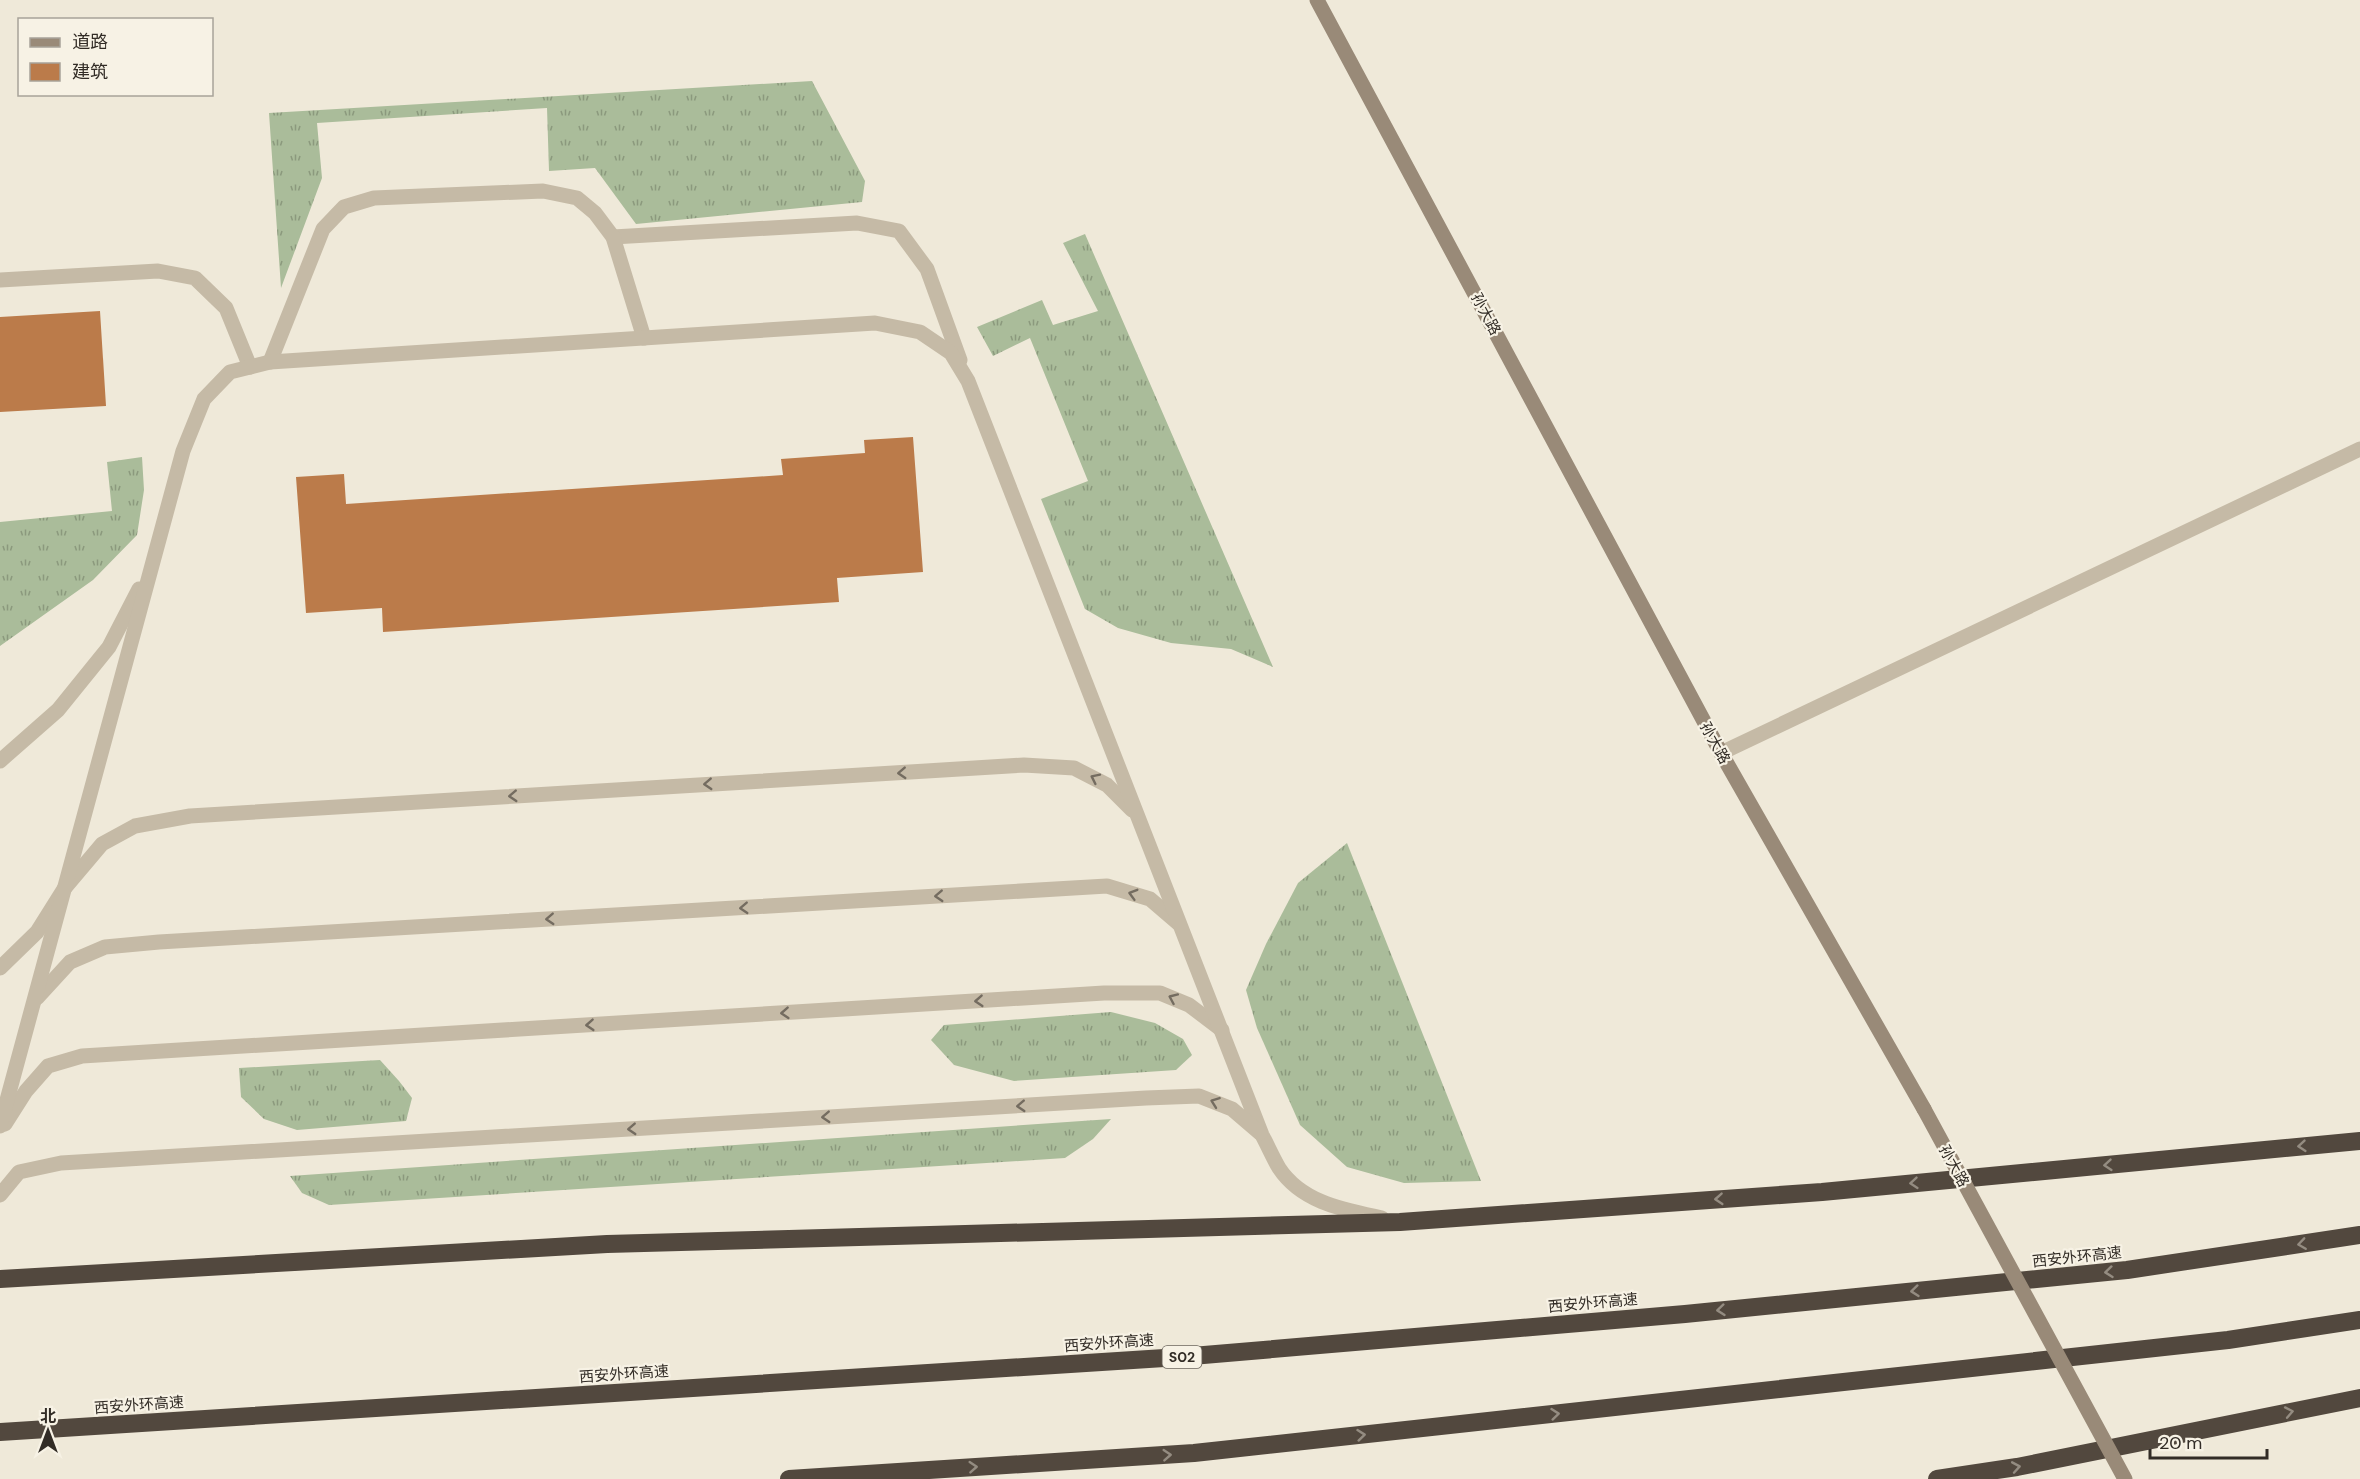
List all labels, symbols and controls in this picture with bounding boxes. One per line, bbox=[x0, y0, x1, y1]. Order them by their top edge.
legend bbox=[18, 18, 213, 96]
text: 道路 bbox=[72, 30, 108, 54]
text: 建筑 bbox=[72, 60, 108, 84]
street label: 孙大路 bbox=[1467, 289, 1505, 339]
street label: 孙大路 bbox=[1695, 718, 1735, 768]
one-way arrow bbox=[898, 766, 907, 779]
one-way arrow bbox=[1090, 774, 1101, 786]
one-way arrow bbox=[703, 778, 712, 791]
one-way arrow bbox=[508, 790, 517, 803]
one-way arrow bbox=[1128, 888, 1138, 901]
one-way arrow bbox=[934, 889, 943, 902]
one-way arrow bbox=[740, 901, 749, 914]
one-way arrow bbox=[545, 912, 554, 925]
one-way arrow bbox=[975, 994, 984, 1007]
one-way arrow bbox=[1168, 994, 1179, 1006]
one-way arrow bbox=[780, 1006, 789, 1019]
one-way arrow bbox=[585, 1018, 594, 1031]
one-way arrow bbox=[1210, 1097, 1220, 1110]
one-way arrow bbox=[1016, 1099, 1025, 1112]
one-way arrow bbox=[822, 1111, 831, 1124]
one-way arrow bbox=[627, 1123, 636, 1136]
one-way arrow bbox=[2297, 1139, 2306, 1152]
street label: 孙大路 bbox=[1934, 1141, 1974, 1191]
one-way arrow bbox=[2103, 1158, 2112, 1171]
one-way arrow bbox=[1909, 1176, 1918, 1189]
one-way arrow bbox=[1715, 1193, 1724, 1206]
one-way arrow bbox=[2298, 1237, 2308, 1250]
street label: 西安外环高速 bbox=[2031, 1242, 2123, 1272]
one-way arrow bbox=[2105, 1265, 2114, 1278]
one-way arrow bbox=[1911, 1284, 1920, 1297]
street label: 西安外环高速 bbox=[1547, 1289, 1639, 1317]
one-way arrow bbox=[1716, 1303, 1726, 1316]
street label: 西安外环高速 bbox=[1063, 1330, 1155, 1356]
road number: S02 bbox=[1162, 1346, 1202, 1368]
street label: 西安外环高速 bbox=[578, 1361, 670, 1387]
street label: 西安外环高速 bbox=[93, 1392, 185, 1418]
north arrow bbox=[18, 1401, 78, 1461]
text: 北 bbox=[40, 1406, 56, 1427]
one-way arrow bbox=[2284, 1406, 2294, 1419]
one-way arrow bbox=[1551, 1408, 1560, 1421]
scale bar bbox=[2150, 1422, 2267, 1460]
one-way arrow bbox=[1357, 1429, 1366, 1442]
text: 20 m bbox=[2159, 1431, 2202, 1455]
one-way arrow bbox=[1163, 1448, 1172, 1461]
one-way arrow bbox=[968, 1461, 977, 1474]
one-way arrow bbox=[2011, 1461, 2020, 1473]

